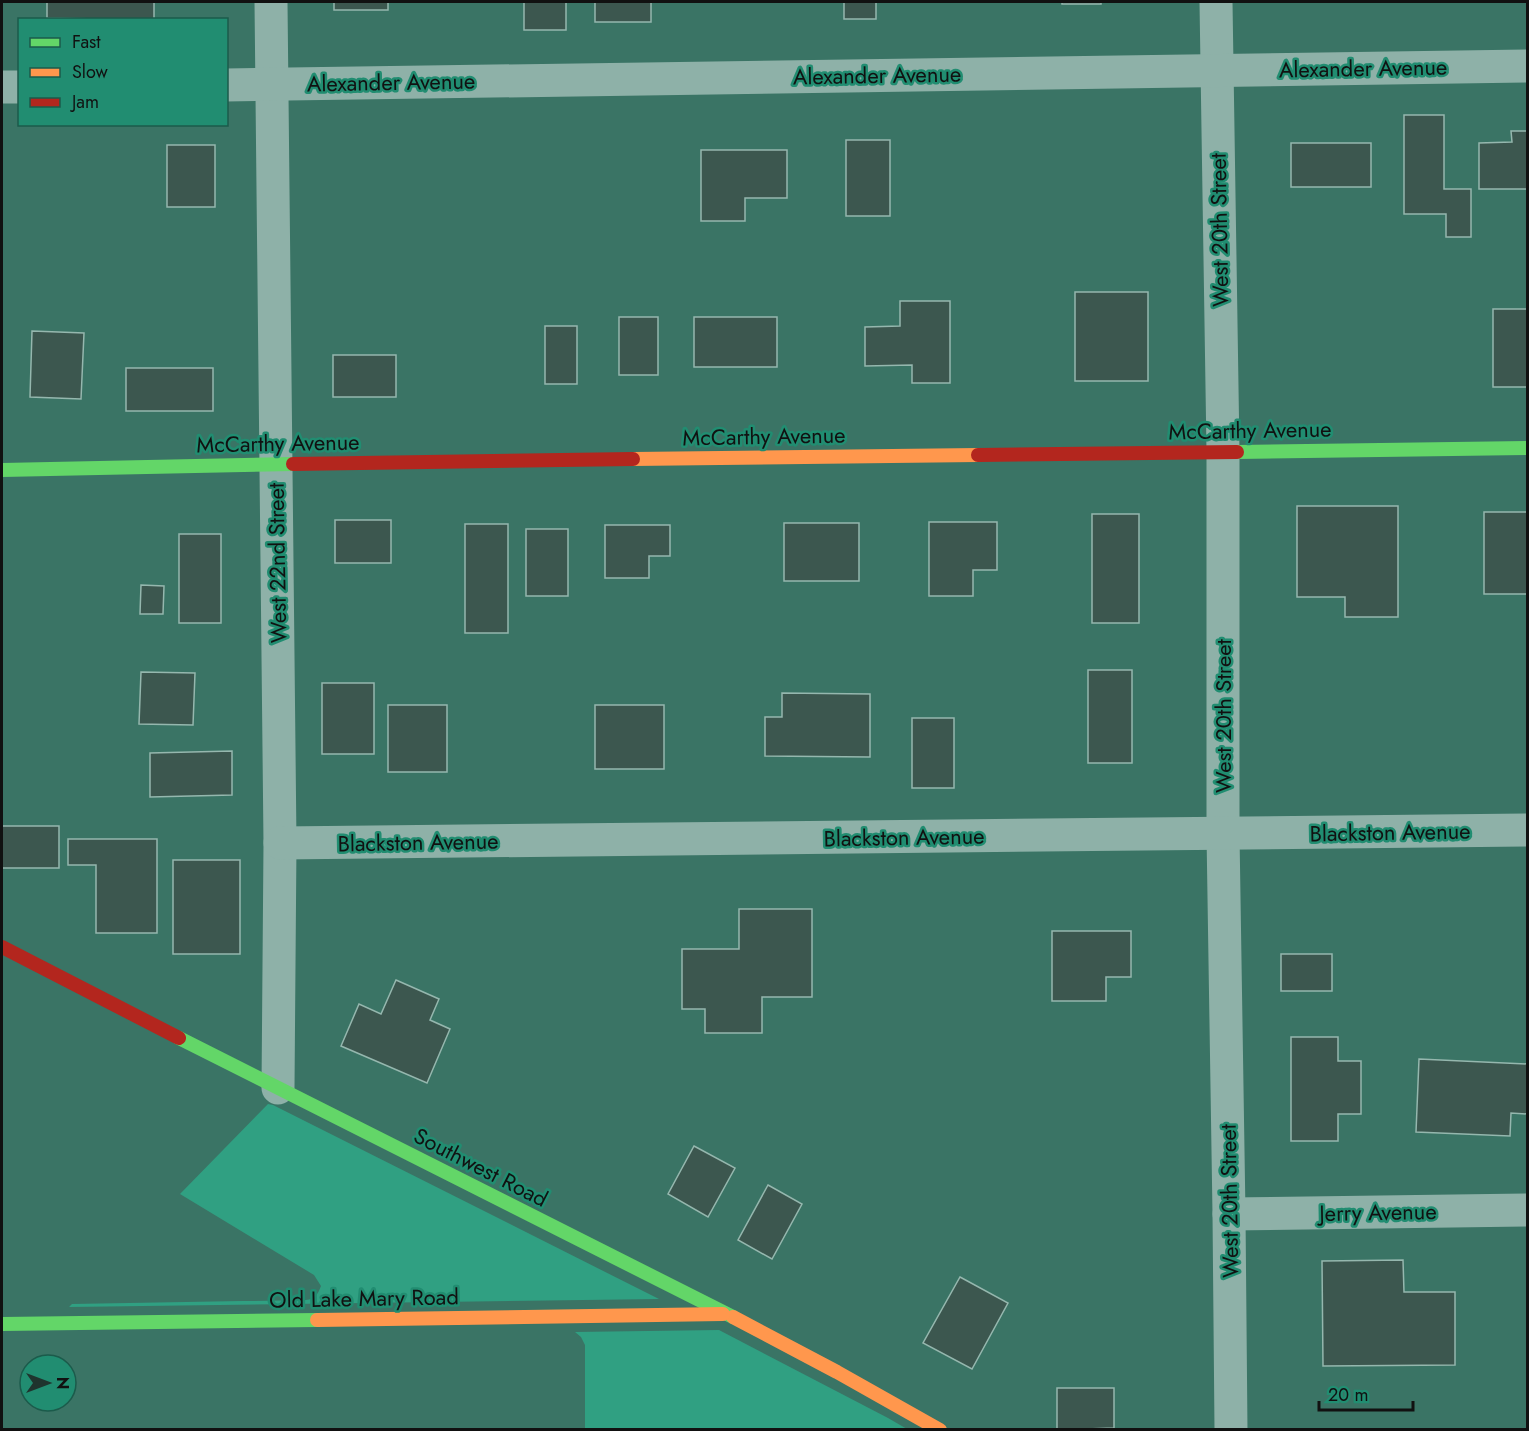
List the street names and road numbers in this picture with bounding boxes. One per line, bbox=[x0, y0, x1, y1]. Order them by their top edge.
street label: Alexander Avenue bbox=[1278, 51, 1448, 85]
street label: Alexander Avenue bbox=[792, 58, 962, 92]
street label: Alexander Avenue bbox=[306, 65, 476, 99]
street label: West 20th Street bbox=[1202, 152, 1236, 307]
street label: McCarthy Avenue bbox=[1168, 413, 1332, 447]
street label: McCarthy Avenue bbox=[682, 419, 846, 453]
street label: McCarthy Avenue bbox=[196, 426, 360, 460]
street label: West 22nd Street bbox=[260, 482, 294, 643]
street label: West 20th Street bbox=[1207, 638, 1239, 793]
street label: Blackston Avenue bbox=[1309, 815, 1471, 849]
street label: Blackston Avenue bbox=[823, 820, 985, 854]
street label: Blackston Avenue bbox=[337, 825, 499, 859]
street label: Southwest Road bbox=[408, 1119, 554, 1215]
street label: West 20th Street bbox=[1212, 1123, 1246, 1278]
street label: Jerry Avenue bbox=[1316, 1195, 1437, 1229]
street label: Old Lake Mary Road bbox=[269, 1280, 459, 1316]

